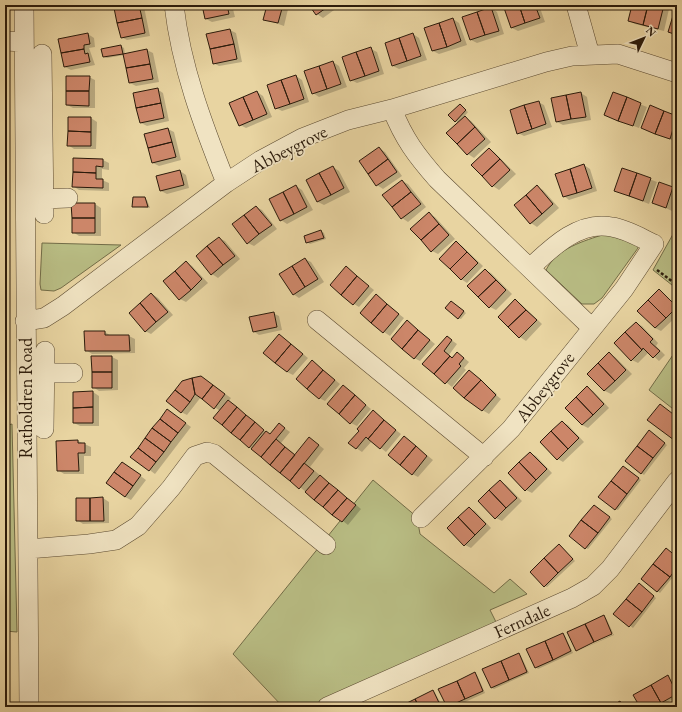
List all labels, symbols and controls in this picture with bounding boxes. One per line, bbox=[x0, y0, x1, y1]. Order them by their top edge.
north arrow bbox=[624, 18, 664, 58]
text: N bbox=[643, 23, 660, 39]
street label: Abbeygrove bbox=[246, 120, 331, 178]
street label: Ratholdren Road bbox=[14, 337, 37, 458]
street label: Abbeygrove bbox=[509, 347, 579, 427]
street label: Ferndale bbox=[490, 598, 553, 643]

